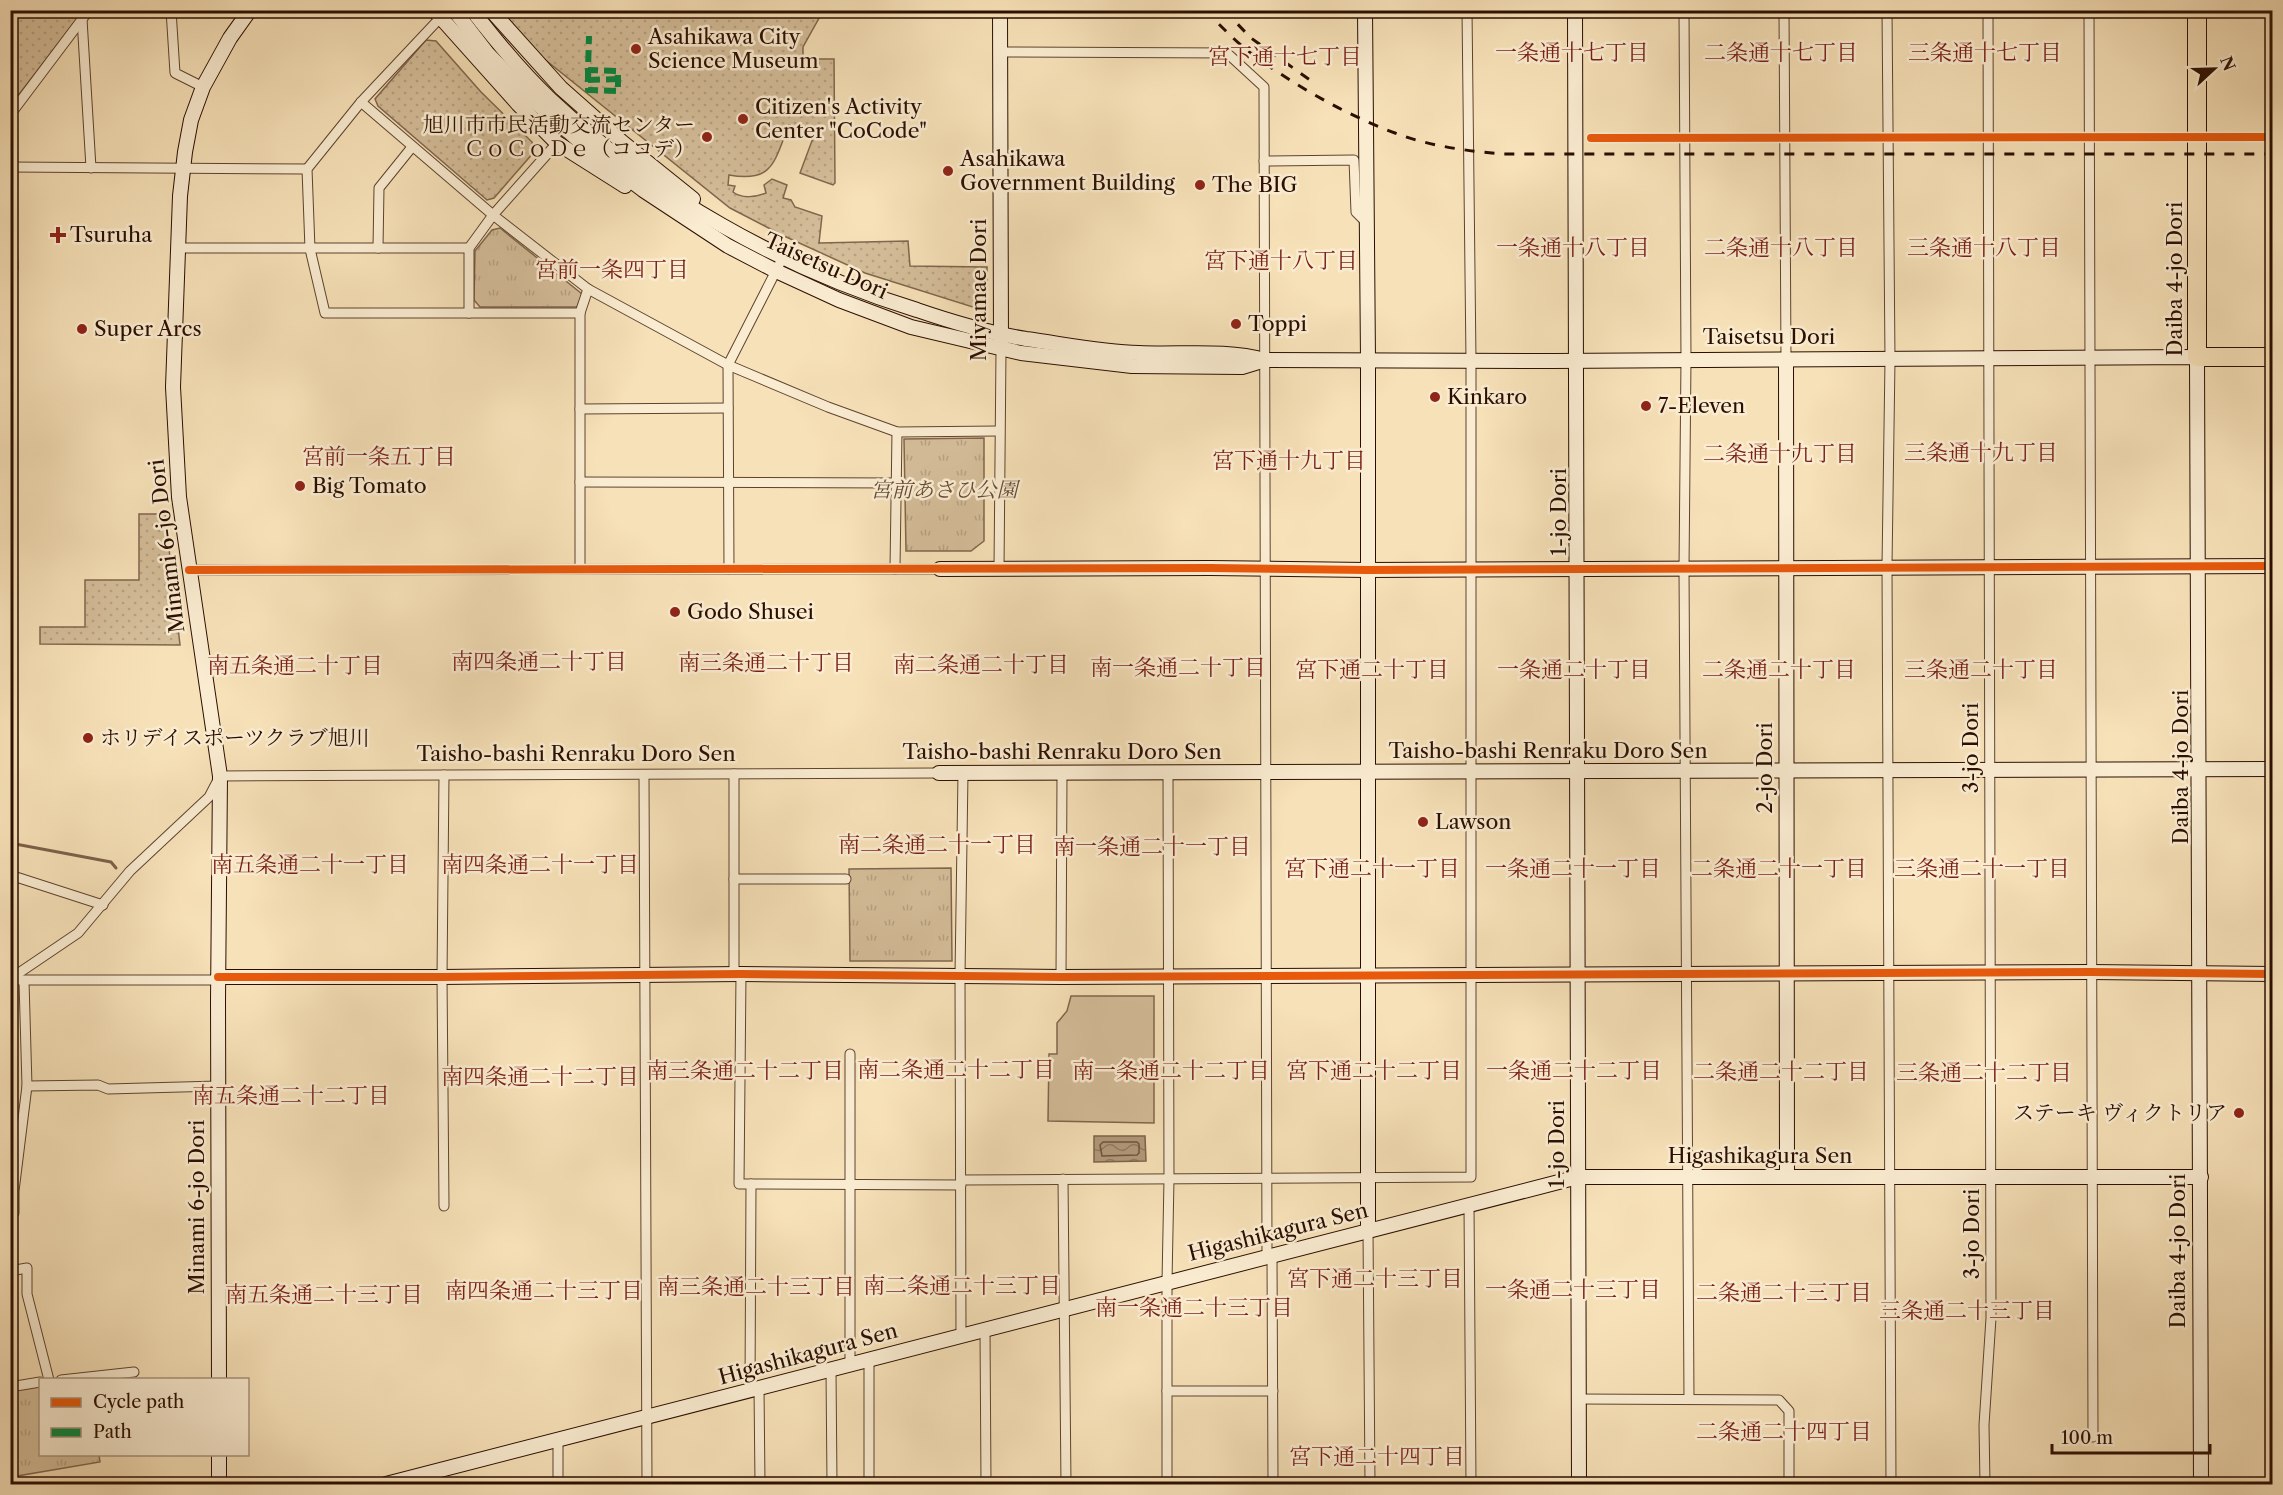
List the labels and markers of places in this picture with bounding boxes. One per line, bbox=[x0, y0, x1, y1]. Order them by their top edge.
place label: Asahikawa City Science Museum bbox=[647, 24, 819, 73]
marker: Asahikawa City Science Museum bbox=[629, 42, 643, 56]
place label: Citizen's Activity Center "CoCode" bbox=[755, 94, 927, 143]
place label: 旭川市市民活動交流センター ＣｏＣｏＤｅ（ココデ） bbox=[423, 112, 695, 161]
marker: Citizen's Activity Center "CoCode" bbox=[736, 112, 750, 126]
marker: 旭川市市民活動交流センター ＣｏＣｏＤｅ（ココデ） bbox=[700, 130, 714, 144]
place label: Asahikawa Government Building bbox=[959, 146, 1176, 195]
marker: Asahikawa Government Building bbox=[941, 164, 955, 178]
place label: The BIG bbox=[1212, 172, 1298, 197]
marker: The BIG bbox=[1193, 178, 1207, 192]
place label: Tsuruha bbox=[70, 222, 153, 247]
marker: Tsuruha bbox=[51, 228, 65, 242]
place label: Toppi bbox=[1248, 311, 1307, 336]
place label: Super Arcs bbox=[94, 316, 202, 341]
marker: Toppi bbox=[1229, 317, 1243, 331]
marker: Super Arcs bbox=[75, 322, 89, 336]
place label: Kinkaro bbox=[1447, 384, 1527, 409]
marker: Kinkaro bbox=[1428, 390, 1442, 404]
place label: 7-Eleven bbox=[1658, 393, 1745, 418]
marker: 7-Eleven bbox=[1639, 399, 1653, 413]
place label: Big Tomato bbox=[312, 473, 427, 498]
marker: Big Tomato bbox=[293, 479, 307, 493]
place label: Godo Shusei bbox=[687, 599, 814, 624]
marker: Godo Shusei bbox=[668, 605, 682, 619]
place label: ホリデイスポーツクラブ旭川 bbox=[100, 725, 370, 750]
marker: ホリデイスポーツクラブ旭川 bbox=[81, 731, 95, 745]
place label: Lawson bbox=[1435, 809, 1511, 834]
marker: Lawson bbox=[1416, 815, 1430, 829]
place label: ステーキ ヴィクトリア bbox=[2013, 1100, 2227, 1125]
marker: ステーキ ヴィクトリア bbox=[2232, 1106, 2246, 1120]

